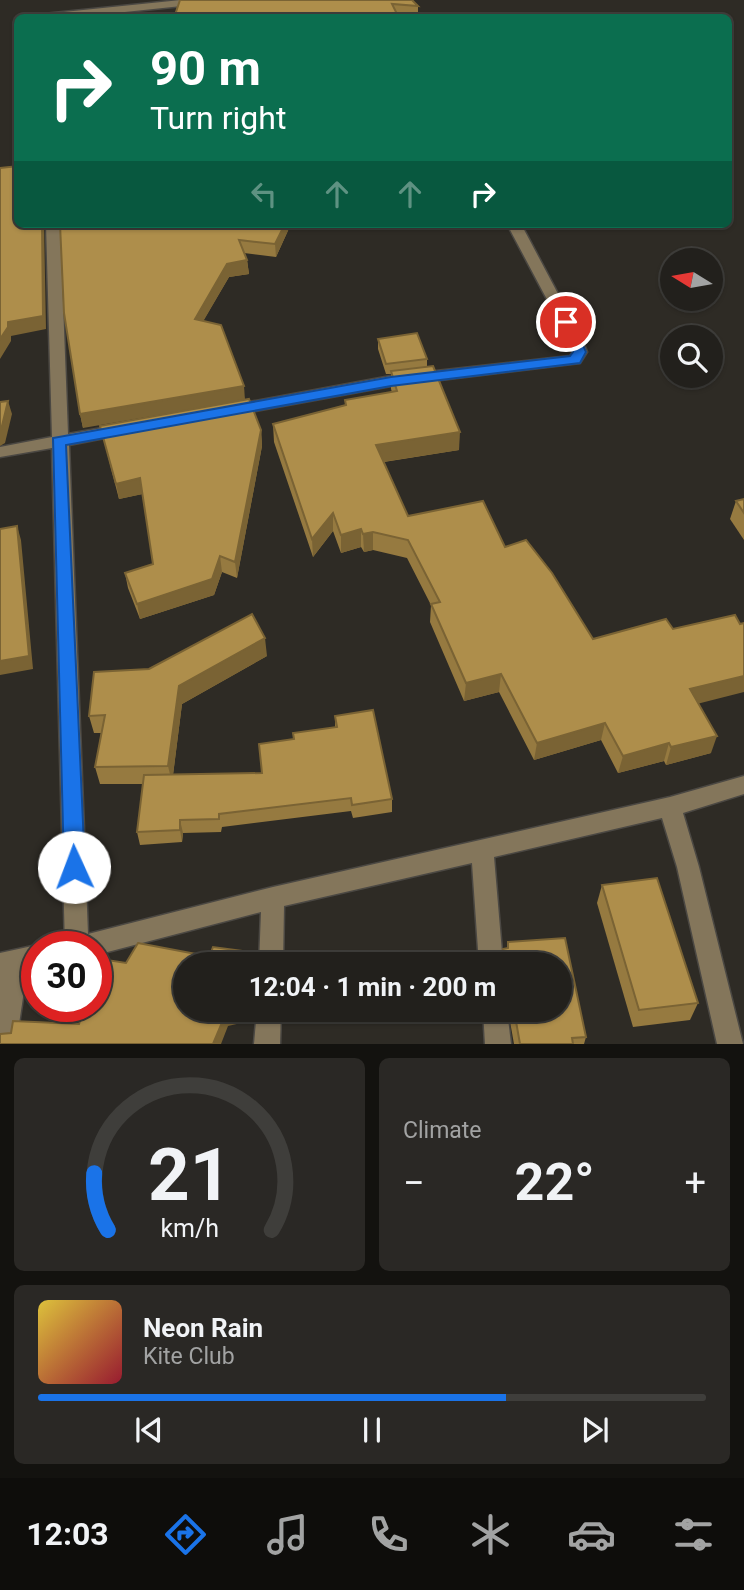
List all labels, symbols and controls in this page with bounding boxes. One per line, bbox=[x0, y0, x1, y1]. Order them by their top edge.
text: 90 m bbox=[150, 40, 261, 97]
icon: right bbox=[35, 42, 126, 133]
text: Turn right bbox=[150, 99, 286, 137]
icon: left bbox=[245, 175, 283, 213]
icon: ahead bbox=[318, 175, 356, 213]
icon: ahead bbox=[391, 175, 429, 213]
icon: right bbox=[464, 175, 502, 213]
north arrow bbox=[660, 248, 723, 312]
map controls bbox=[660, 248, 723, 388]
pin bbox=[536, 292, 596, 352]
icon: arrive bbox=[547, 303, 585, 341]
button: search bbox=[660, 325, 723, 388]
position arrow bbox=[37, 830, 111, 904]
speed limit sign: 30 bbox=[21, 931, 112, 1022]
text: 12:04 · 1 min · 200 m bbox=[249, 972, 496, 1002]
text: Climate bbox=[403, 1117, 482, 1144]
text: 21 bbox=[148, 1133, 231, 1219]
text: 22° bbox=[515, 1152, 595, 1213]
text: − bbox=[403, 1161, 425, 1205]
text: + bbox=[684, 1161, 706, 1205]
text: km/h bbox=[160, 1214, 219, 1243]
text: Neon Rain bbox=[143, 1313, 263, 1343]
text: Kite Club bbox=[143, 1343, 235, 1370]
icon: previous bbox=[130, 1411, 168, 1449]
icon: pause bbox=[353, 1411, 391, 1449]
icon: next bbox=[576, 1411, 614, 1449]
icon: directions bbox=[161, 1510, 210, 1559]
icon: music bbox=[263, 1510, 312, 1559]
icon: phone bbox=[364, 1510, 413, 1559]
icon: climate bbox=[466, 1510, 515, 1559]
icon: car bbox=[567, 1510, 616, 1559]
icon: filters bbox=[669, 1510, 718, 1559]
text: 12:03 bbox=[26, 1515, 109, 1553]

